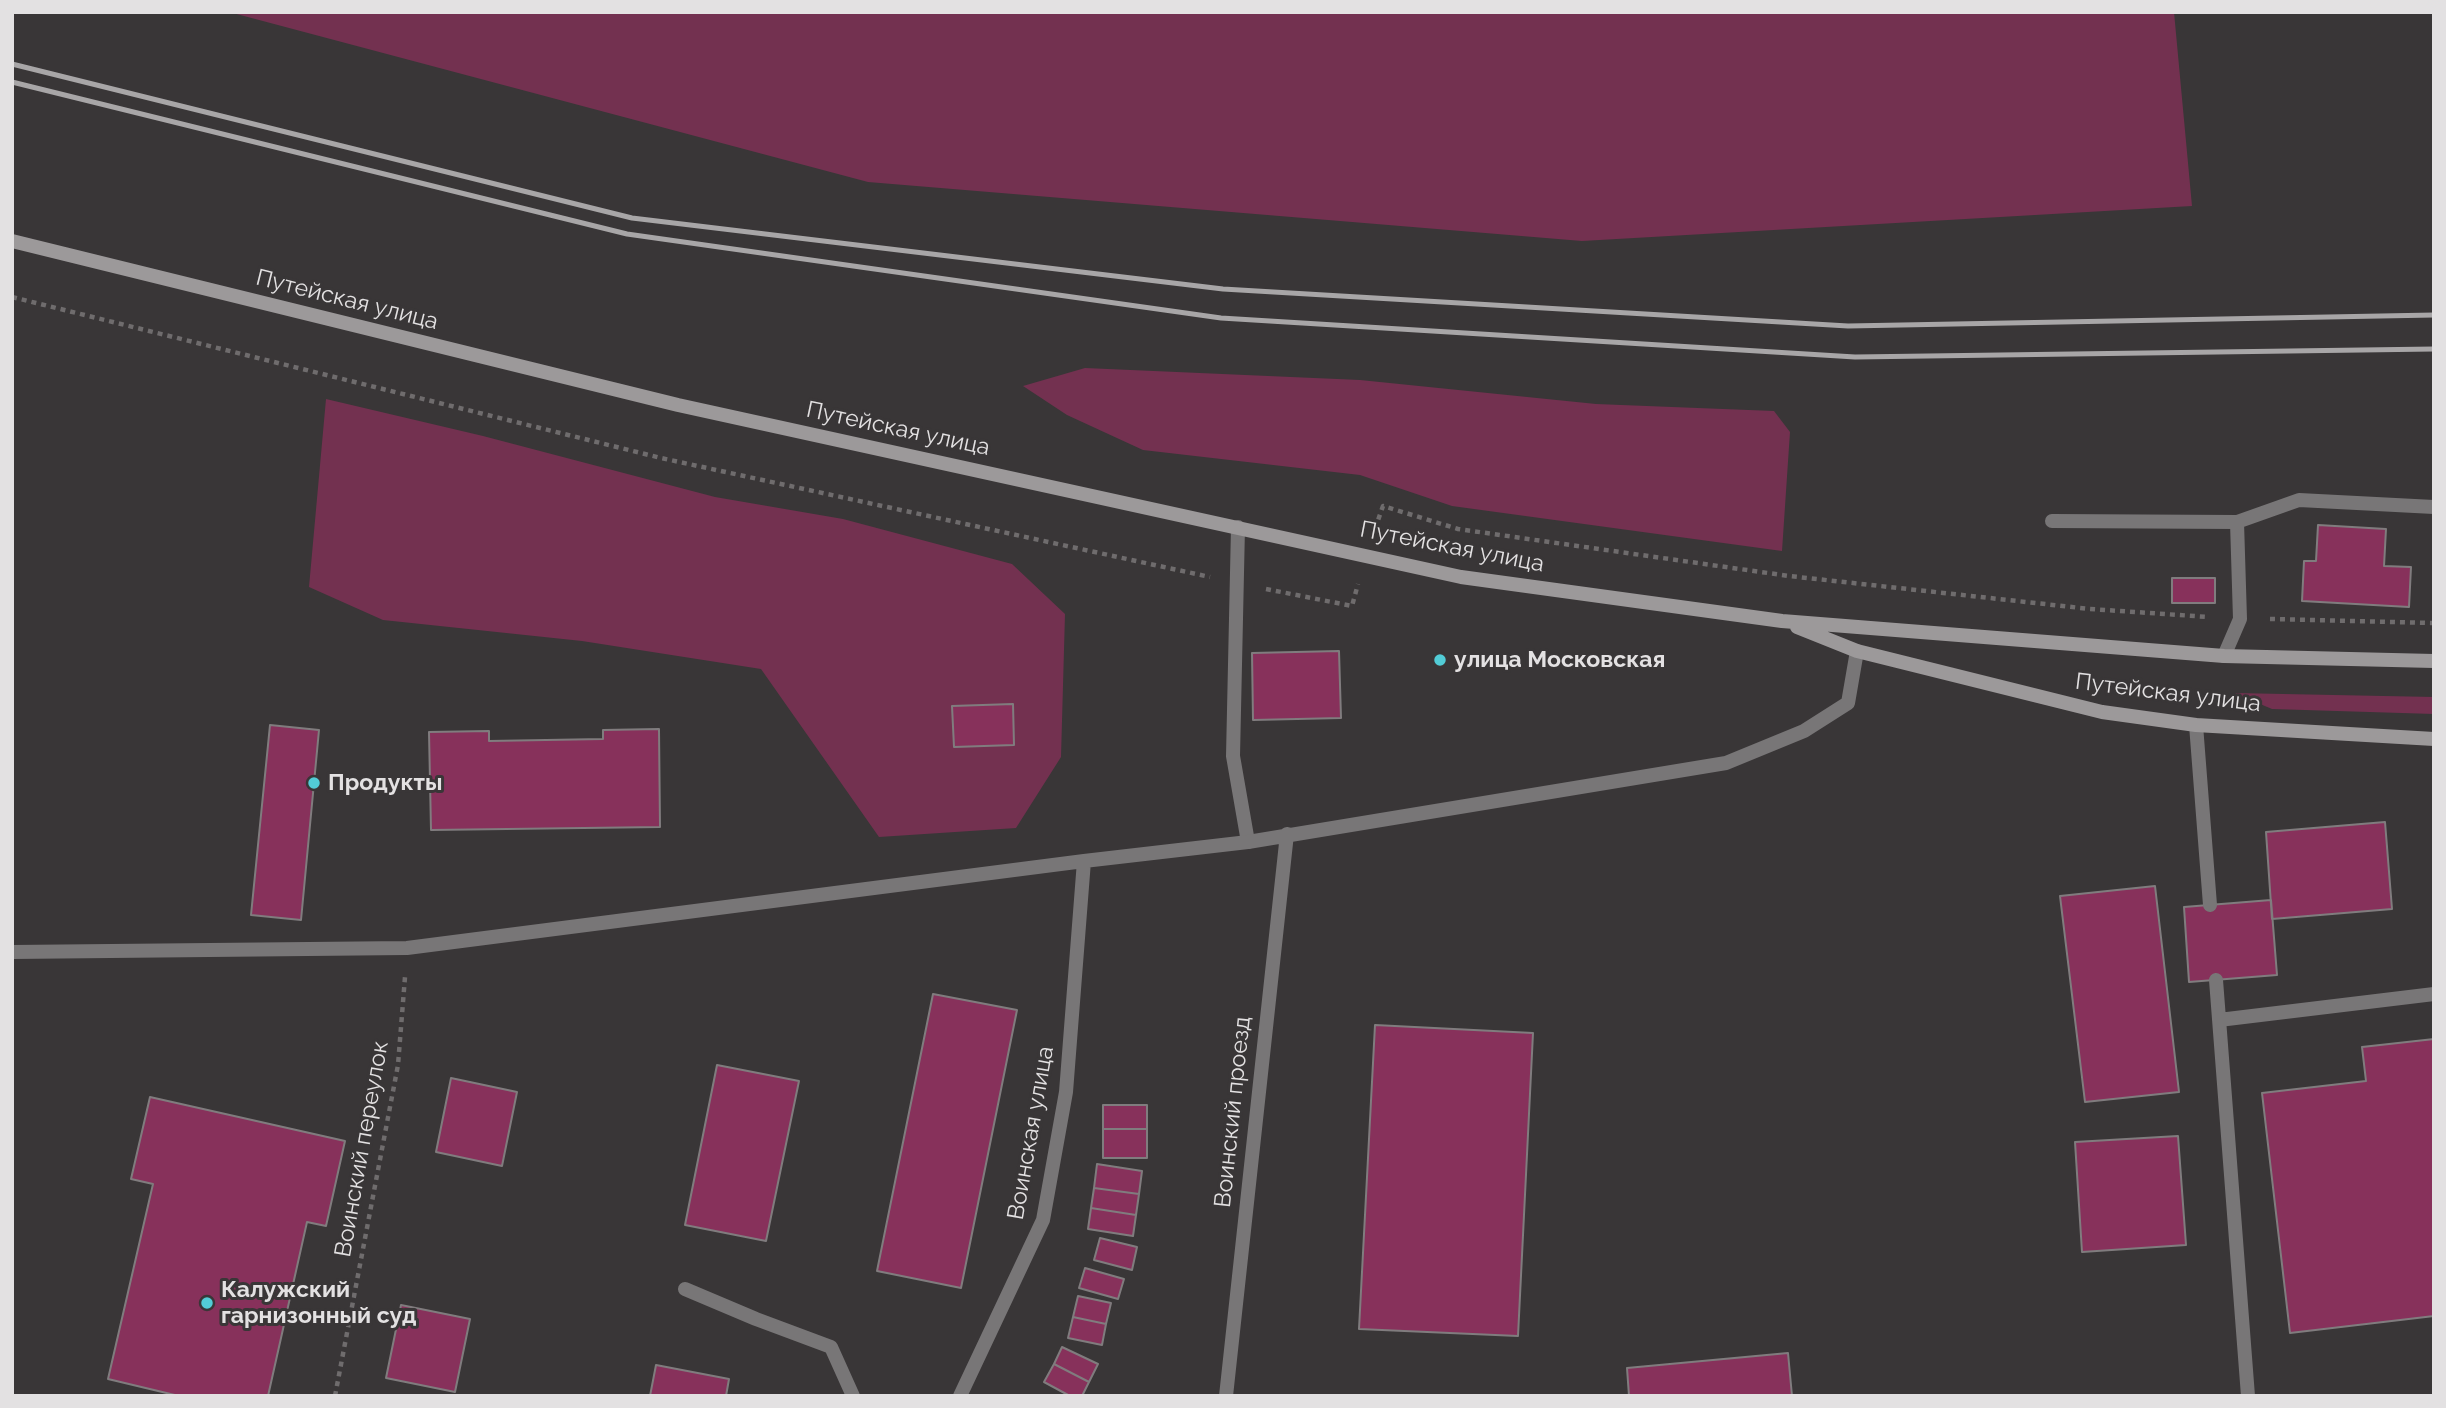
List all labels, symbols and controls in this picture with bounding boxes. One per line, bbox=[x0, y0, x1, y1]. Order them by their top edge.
street label: Путейская улица bbox=[253, 264, 441, 336]
street label: Путейская улица bbox=[804, 396, 992, 462]
street label: Путейская улица bbox=[1358, 516, 1546, 578]
place label: улица Московская bbox=[1454, 646, 1665, 674]
marker: улица Московская bbox=[1432, 652, 1448, 668]
street label: Путейская улица bbox=[2074, 668, 2262, 718]
place label: Продукты bbox=[328, 769, 442, 797]
marker: Продукты bbox=[306, 775, 322, 791]
street label: Воинский проезд bbox=[1209, 1015, 1257, 1209]
street label: Воинский переулок bbox=[329, 1039, 395, 1259]
street label: Воинская улица bbox=[1002, 1044, 1060, 1222]
place label: Калужский гарнизонный суд bbox=[221, 1276, 417, 1330]
marker: Калужский гарнизонный суд bbox=[199, 1295, 215, 1311]

